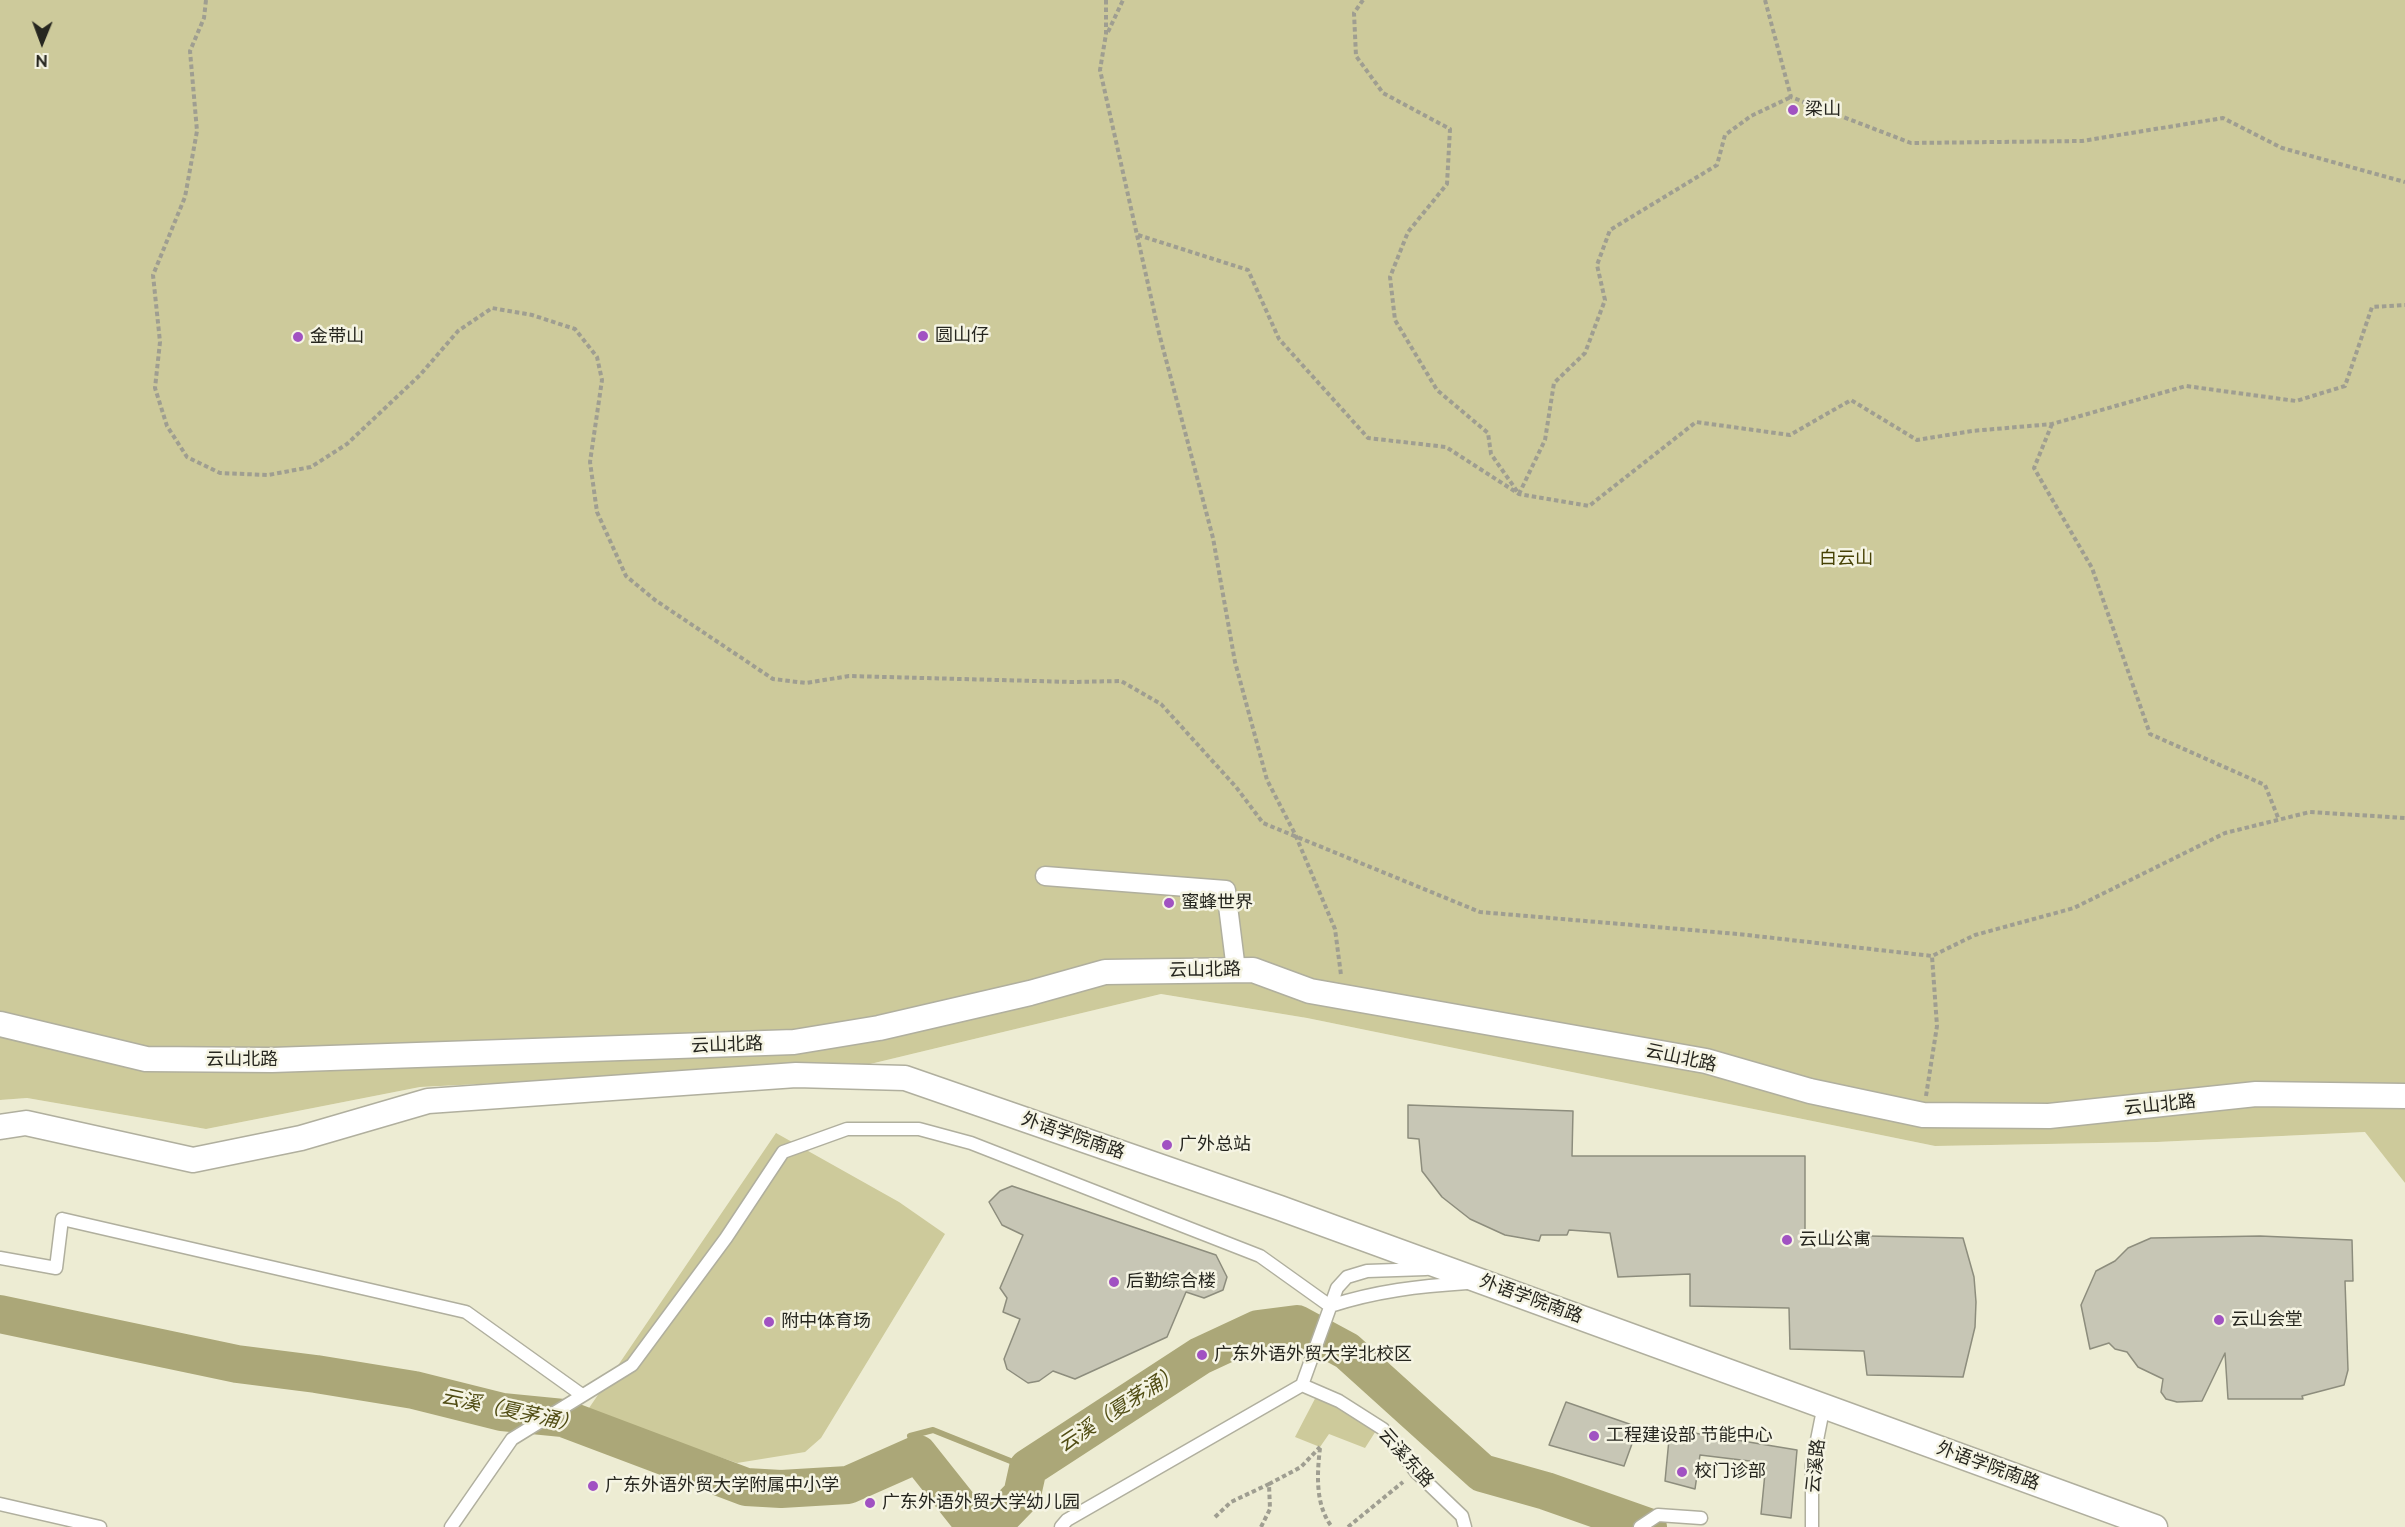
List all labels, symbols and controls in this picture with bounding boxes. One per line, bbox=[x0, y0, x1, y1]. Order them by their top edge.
north arrow bbox=[12, 12, 72, 72]
text: N bbox=[35, 51, 48, 70]
place label: 梁山 bbox=[1805, 99, 1841, 121]
marker: 梁山 bbox=[1786, 103, 1800, 117]
place label: 圆山仔 bbox=[935, 325, 989, 347]
place label: 金带山 bbox=[310, 326, 364, 348]
marker: 圆山仔 bbox=[916, 329, 930, 343]
marker: 金带山 bbox=[291, 330, 305, 344]
park label: 白云山 bbox=[1819, 548, 1873, 570]
place label: 蜜蜂世界 bbox=[1181, 892, 1253, 914]
marker: 蜜蜂世界 bbox=[1162, 896, 1176, 910]
street label: 云山北路 bbox=[1169, 959, 1241, 981]
street label: 云山北路 bbox=[691, 1033, 763, 1057]
street label: 云山北路 bbox=[1644, 1040, 1718, 1076]
street label: 云山北路 bbox=[206, 1049, 278, 1071]
street label: 云山北路 bbox=[2123, 1090, 2197, 1120]
street label: 外语学院南路 bbox=[1018, 1108, 1128, 1164]
place label: 广外总站 bbox=[1179, 1134, 1251, 1156]
marker: 广外总站 bbox=[1160, 1138, 1174, 1152]
place label: 云山公寓 bbox=[1799, 1229, 1871, 1251]
marker: 云山公寓 bbox=[1780, 1233, 1794, 1247]
street label: 外语学院南路 bbox=[1477, 1270, 1585, 1328]
place label: 后勤综合楼 bbox=[1126, 1271, 1216, 1293]
marker: 后勤综合楼 bbox=[1107, 1275, 1121, 1289]
place label: 云山会堂 bbox=[2231, 1309, 2303, 1331]
place label: 附中体育场 bbox=[781, 1311, 871, 1333]
marker: 云山会堂 bbox=[2212, 1313, 2226, 1327]
marker: 附中体育场 bbox=[762, 1315, 776, 1329]
place label: 广东外语外贸大学北校区 bbox=[1214, 1344, 1412, 1366]
marker: 广东外语外贸大学北校区 bbox=[1195, 1348, 1209, 1362]
water label: 云溪（夏茅涌） bbox=[1054, 1361, 1184, 1457]
water label: 云溪（夏茅涌） bbox=[439, 1385, 581, 1437]
street label: 云溪东路 bbox=[1374, 1424, 1438, 1492]
place label: 工程建设部 节能中心 bbox=[1606, 1425, 1773, 1447]
marker: 工程建设部 节能中心 bbox=[1587, 1429, 1601, 1443]
street label: 外语学院南路 bbox=[1934, 1437, 2042, 1495]
street label: 云溪路 bbox=[1802, 1438, 1830, 1494]
place label: 校门诊部 bbox=[1694, 1461, 1766, 1483]
marker: 校门诊部 bbox=[1675, 1465, 1689, 1479]
place label: 广东外语外贸大学附属中小学 bbox=[605, 1475, 839, 1497]
marker: 广东外语外贸大学附属中小学 bbox=[586, 1479, 600, 1493]
place label: 广东外语外贸大学幼儿园 bbox=[882, 1492, 1080, 1514]
marker: 广东外语外贸大学幼儿园 bbox=[863, 1496, 877, 1510]

